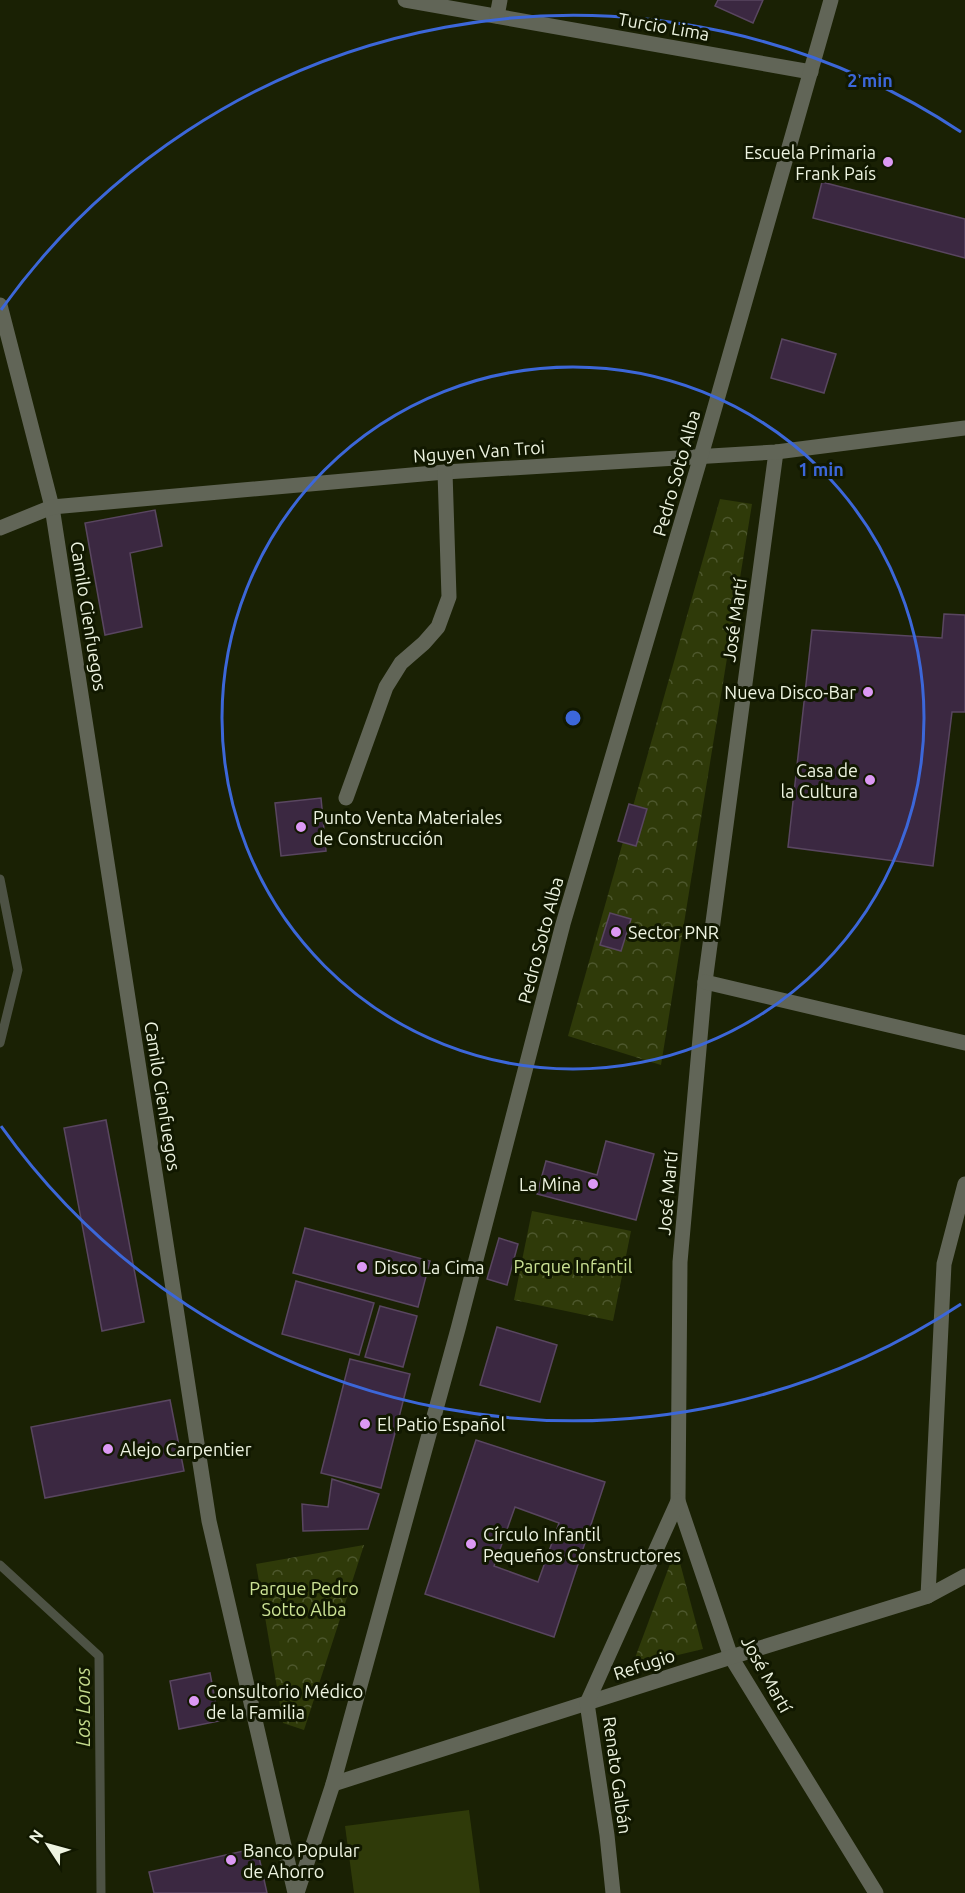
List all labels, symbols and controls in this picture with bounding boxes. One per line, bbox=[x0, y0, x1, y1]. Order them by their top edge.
street label: Turcio Lima bbox=[617, 8, 711, 44]
text: 2 min bbox=[847, 70, 893, 90]
place label: Escuela Primaria Frank País bbox=[744, 142, 876, 183]
marker: Escuela Primaria Frank País bbox=[881, 155, 895, 169]
street label: Pedro Soto Alba bbox=[648, 408, 704, 538]
street label: Nguyen Van Troi bbox=[412, 436, 546, 466]
text: 1 min bbox=[798, 459, 844, 479]
street label: Camilo Cienfuegos bbox=[67, 540, 111, 692]
street label: José Martí bbox=[718, 576, 750, 663]
place label: Nueva Disco-Bar bbox=[724, 682, 856, 702]
marker: Nueva Disco-Bar bbox=[861, 685, 875, 699]
centre of rings bbox=[563, 708, 583, 728]
place label: Casa de la Cultura bbox=[781, 760, 858, 801]
marker: Casa de la Cultura bbox=[863, 773, 877, 787]
place label: Punto Venta Materiales de Construcción bbox=[313, 807, 502, 848]
marker: Punto Venta Materiales de Construcción bbox=[294, 820, 308, 834]
street label: Pedro Soto Alba bbox=[513, 875, 567, 1005]
place label: Sector PNR bbox=[628, 922, 719, 942]
marker: Sector PNR bbox=[609, 925, 623, 939]
street label: Camilo Cienfuegos bbox=[141, 1020, 185, 1172]
street label: José Martí bbox=[653, 1149, 681, 1236]
place label: La Mina bbox=[519, 1174, 581, 1194]
marker: La Mina bbox=[586, 1177, 600, 1191]
park label: Parque Infantil bbox=[514, 1256, 633, 1276]
place label: Disco La Cima bbox=[374, 1257, 485, 1277]
marker: Disco La Cima bbox=[355, 1260, 369, 1274]
place label: El Patio Español bbox=[377, 1414, 505, 1434]
marker: El Patio Español bbox=[358, 1417, 372, 1431]
place label: Alejo Carpentier bbox=[120, 1439, 252, 1459]
marker: Alejo Carpentier bbox=[101, 1442, 115, 1456]
place label: Círculo Infantil Pequeños Constructores bbox=[483, 1524, 681, 1565]
marker: Círculo Infantil Pequeños Constructores bbox=[464, 1537, 478, 1551]
park label: Parque Pedro Sotto Alba bbox=[249, 1578, 359, 1619]
street label: José Martí bbox=[738, 1632, 797, 1716]
street label: Refugio bbox=[611, 1645, 677, 1683]
water label: Los Loros bbox=[71, 1667, 94, 1747]
place label: Consultorio Médico de la Familia bbox=[206, 1681, 363, 1722]
marker: Consultorio Médico de la Familia bbox=[187, 1694, 201, 1708]
street label: Renato Galbán bbox=[600, 1715, 636, 1835]
north arrow bbox=[18, 1815, 78, 1875]
text: N bbox=[25, 1826, 47, 1846]
place label: Banco Popular de Ahorro bbox=[243, 1840, 360, 1881]
marker: Banco Popular de Ahorro bbox=[224, 1853, 238, 1867]

